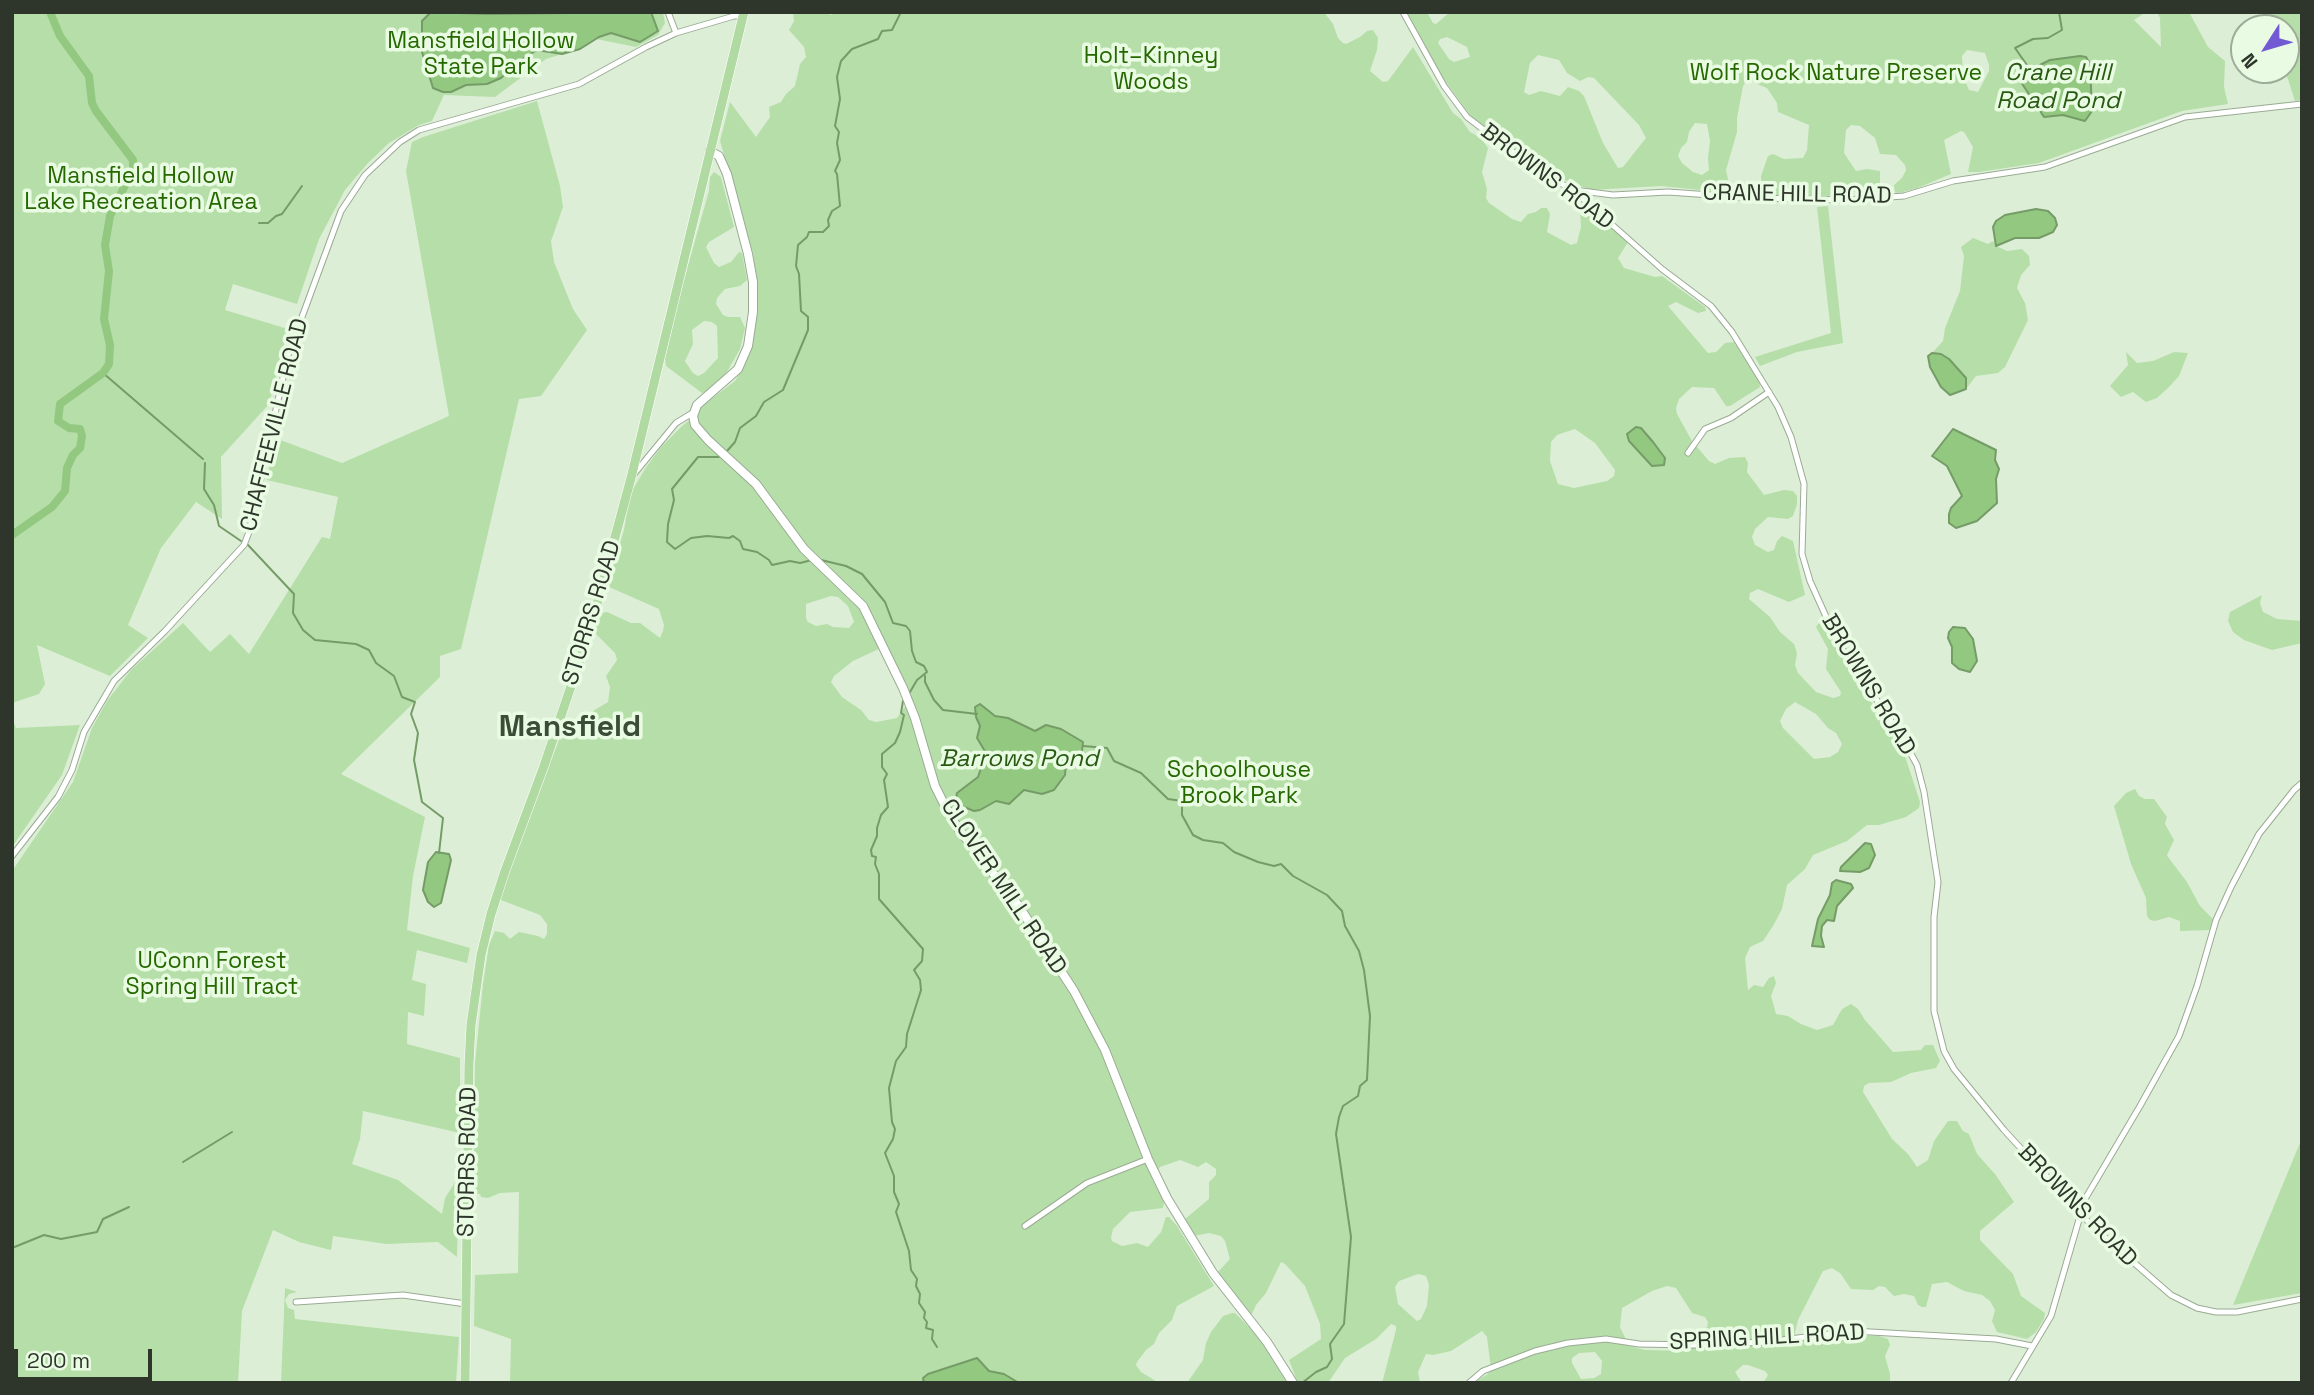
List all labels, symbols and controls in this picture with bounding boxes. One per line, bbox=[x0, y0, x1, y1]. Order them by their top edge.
north arrow bbox=[2230, 14, 2300, 84]
park label: Mansfield Hollow State Park bbox=[387, 28, 575, 82]
park label: Holt–Kinney Woods bbox=[1084, 43, 1218, 97]
text: N bbox=[2236, 48, 2263, 73]
water label: Crane Hill Road Pond bbox=[1996, 59, 2120, 115]
park label: Wolf Rock Nature Preserve bbox=[1690, 60, 1982, 88]
street label: BROWNS ROAD bbox=[1475, 118, 1619, 236]
park label: Mansfield Hollow Lake Recreation Area bbox=[24, 163, 258, 217]
street label: CRANE HILL ROAD bbox=[1702, 180, 1892, 210]
street label: CHAFFEEVILLE ROAD bbox=[235, 316, 315, 534]
street label: STORRS ROAD bbox=[557, 537, 627, 689]
street label: BROWNS ROAD bbox=[1815, 609, 1921, 761]
district label: Mansfield bbox=[499, 710, 641, 746]
water label: Barrows Pond bbox=[940, 745, 1098, 773]
park label: Schoolhouse Brook Park bbox=[1167, 757, 1311, 811]
street label: CLOVER MILL ROAD bbox=[934, 794, 1072, 980]
park label: UConn Forest Spring Hill Tract bbox=[126, 948, 298, 1002]
street label: STORRS ROAD bbox=[453, 1087, 483, 1237]
street label: BROWNS ROAD bbox=[2012, 1139, 2142, 1273]
street label: SPRING HILL ROAD bbox=[1669, 1319, 1865, 1357]
scale bar bbox=[18, 1336, 156, 1380]
text: 200 m bbox=[27, 1347, 90, 1374]

